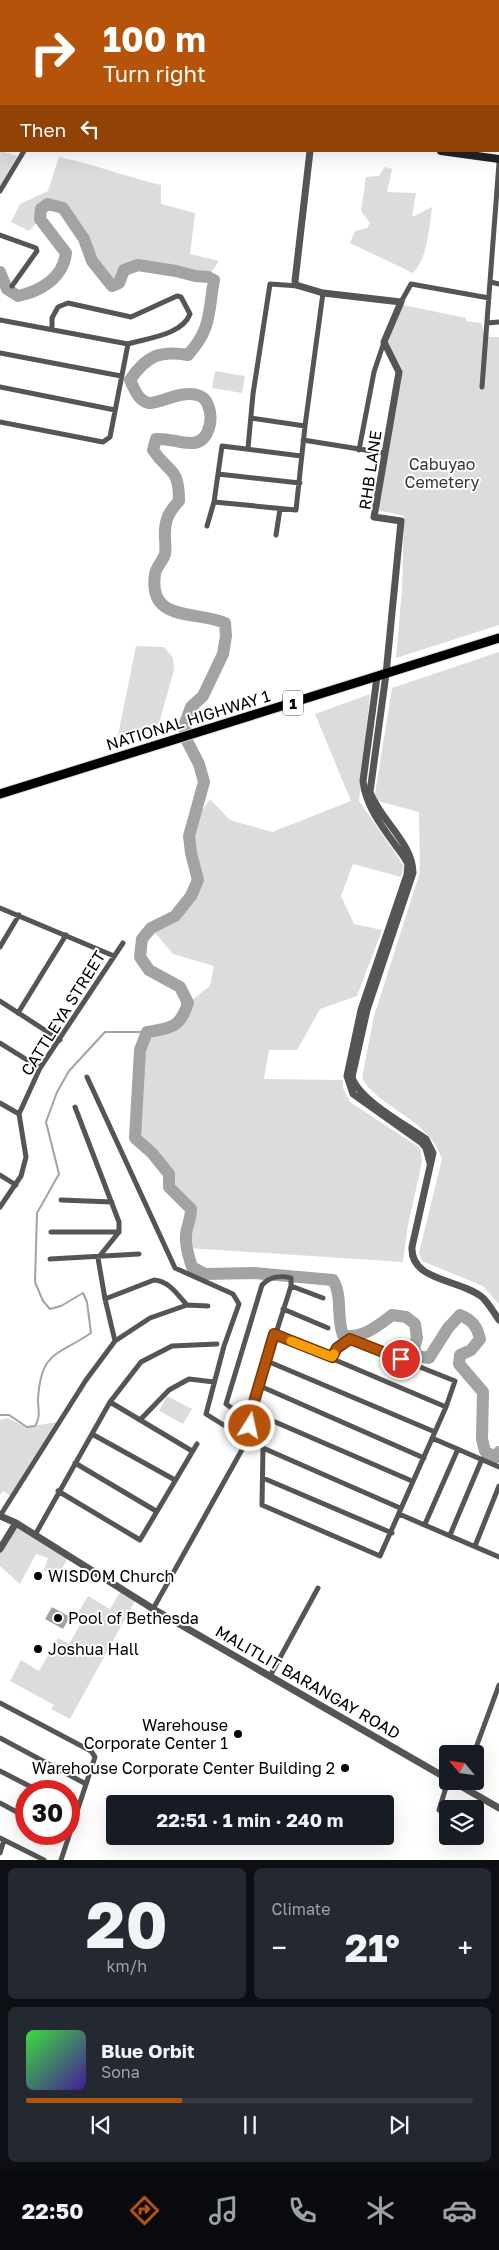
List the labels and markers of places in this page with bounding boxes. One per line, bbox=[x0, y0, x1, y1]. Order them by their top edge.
pin bbox=[380, 1338, 422, 1380]
place label: WISDOM Church bbox=[48, 1566, 174, 1586]
marker: WISDOM Church bbox=[32, 1570, 44, 1582]
place label: Pool of Bethesda bbox=[68, 1608, 199, 1628]
marker: Pool of Bethesda bbox=[52, 1612, 64, 1624]
place label: Joshua Hall bbox=[48, 1639, 139, 1659]
marker: Joshua Hall bbox=[32, 1643, 44, 1655]
place label: Warehouse Corporate Center 1 bbox=[84, 1715, 228, 1753]
marker: Warehouse Corporate Center 1 bbox=[232, 1728, 244, 1740]
place label: Warehouse Corporate Center Building 2 bbox=[32, 1758, 335, 1778]
marker: Warehouse Corporate Center Building 2 bbox=[339, 1762, 351, 1774]

